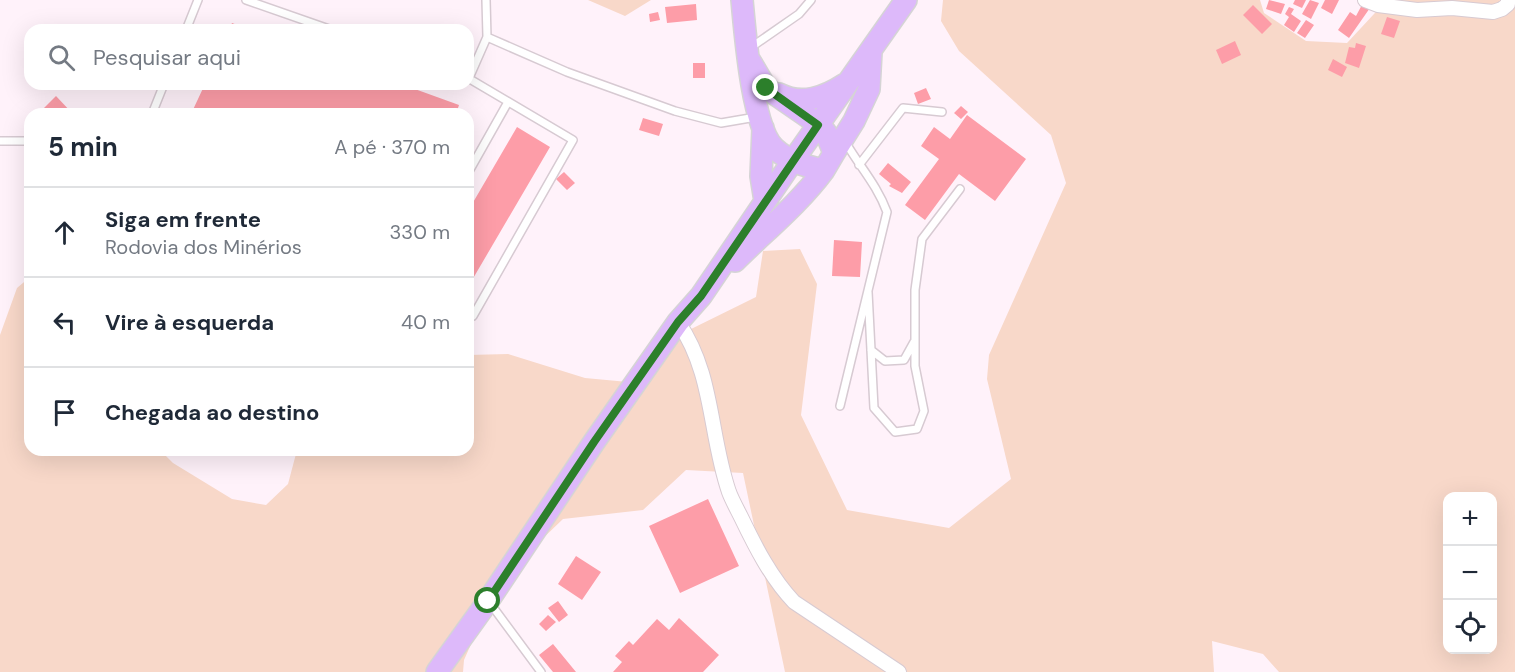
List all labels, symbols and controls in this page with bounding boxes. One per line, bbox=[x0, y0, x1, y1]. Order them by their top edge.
search box bbox=[24, 24, 474, 90]
icon: search bbox=[45, 41, 78, 74]
text: Pesquisar aqui bbox=[93, 43, 241, 72]
route end bbox=[752, 74, 778, 100]
text: 5 min bbox=[48, 130, 118, 164]
text: A pé · 370 m bbox=[334, 134, 450, 160]
text: Siga em frente bbox=[105, 205, 261, 234]
icon: ahead bbox=[48, 216, 81, 249]
text: 330 m bbox=[390, 219, 450, 245]
text: Rodovia dos Minérios bbox=[105, 234, 302, 260]
icon: left bbox=[48, 306, 81, 339]
text: Vire à esquerda bbox=[105, 308, 274, 337]
text: 40 m bbox=[401, 309, 450, 335]
icon: arrive bbox=[48, 396, 81, 429]
text: Chegada ao destino bbox=[105, 398, 319, 427]
map controls bbox=[1443, 492, 1497, 654]
button: + bbox=[1443, 492, 1497, 546]
button: − bbox=[1443, 546, 1497, 600]
route start bbox=[474, 587, 500, 613]
button: locate bbox=[1443, 600, 1497, 654]

